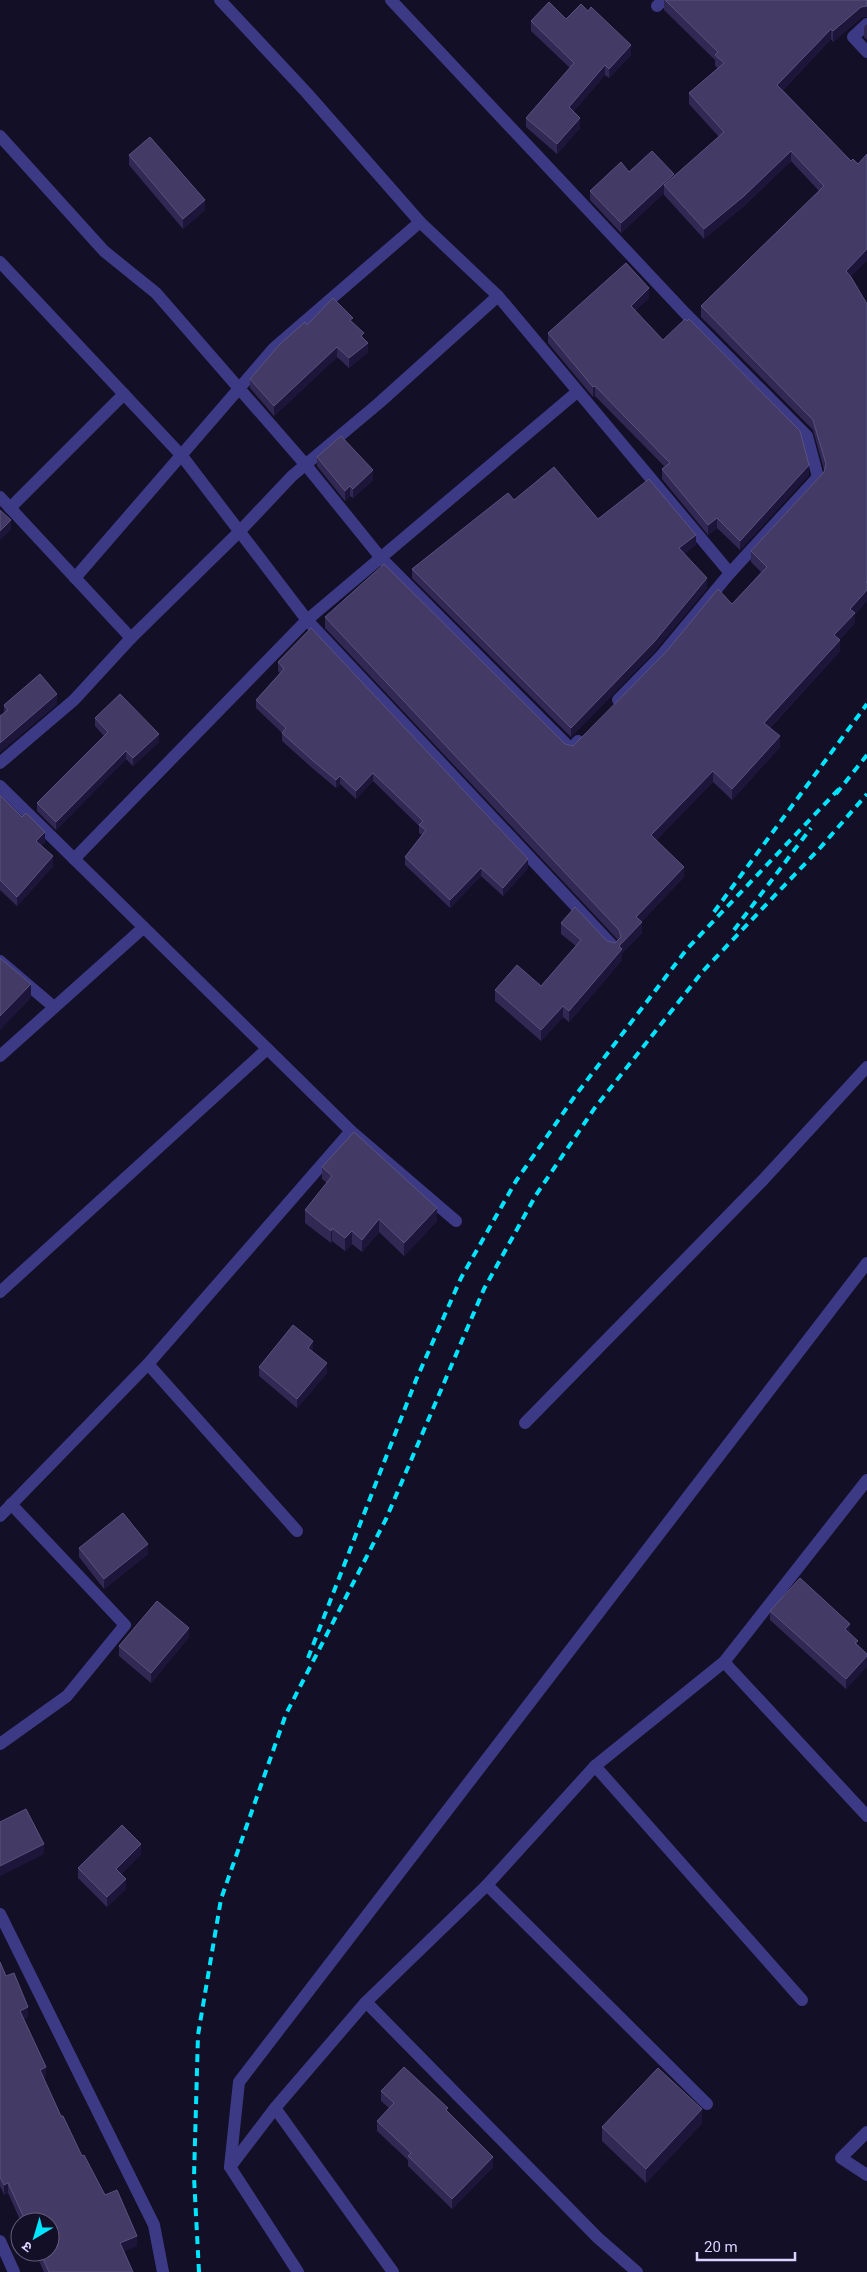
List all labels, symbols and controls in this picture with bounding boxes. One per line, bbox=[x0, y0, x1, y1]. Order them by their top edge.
north arrow bbox=[10, 2212, 60, 2262]
scale bar bbox=[697, 2230, 794, 2262]
text: उ bbox=[18, 2238, 35, 2256]
text: 20 m bbox=[704, 2238, 738, 2256]

